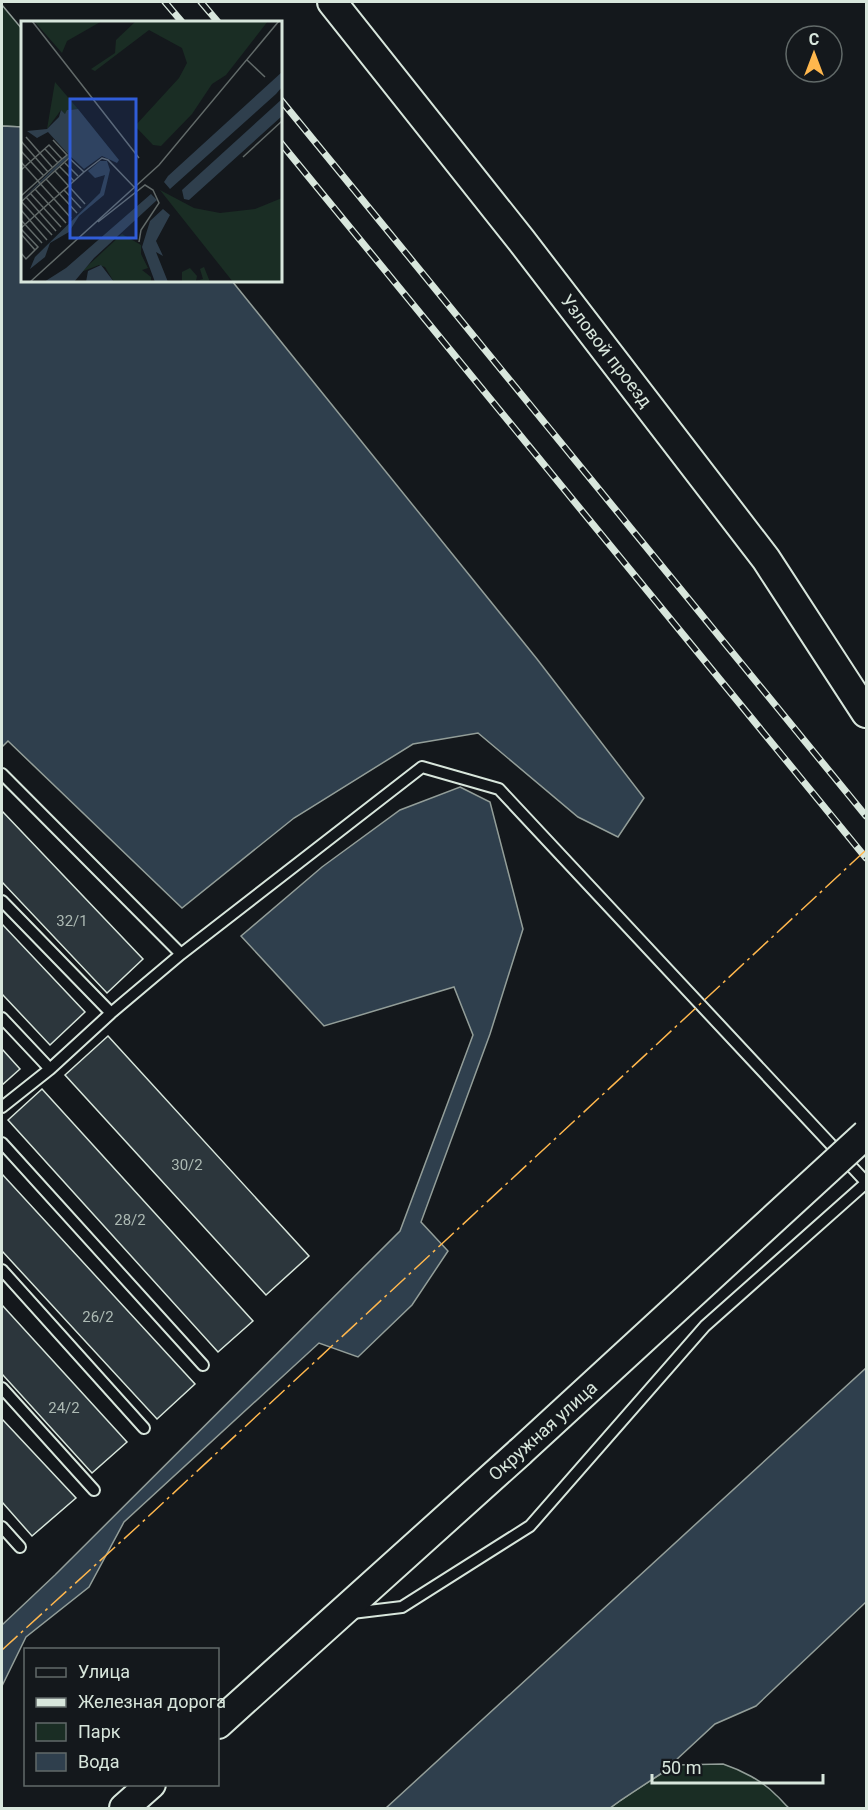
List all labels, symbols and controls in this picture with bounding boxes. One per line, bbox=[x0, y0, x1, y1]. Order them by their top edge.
inset map bbox=[21, 21, 282, 282]
north arrow bbox=[784, 24, 844, 84]
text: С bbox=[809, 30, 819, 49]
street label: Узловой проезд bbox=[557, 290, 657, 411]
house number: 32/1 bbox=[56, 912, 88, 930]
house number: 30/2 bbox=[171, 1156, 203, 1174]
house number: 28/2 bbox=[114, 1211, 146, 1229]
house number: 26/2 bbox=[82, 1308, 114, 1326]
street label: Окружная улица bbox=[484, 1377, 601, 1485]
house number: 24/2 bbox=[48, 1399, 80, 1417]
legend bbox=[24, 1648, 219, 1786]
text: Улица bbox=[78, 1661, 130, 1682]
text: Железная дорога bbox=[78, 1691, 226, 1712]
text: Парк bbox=[78, 1721, 121, 1742]
scale bar bbox=[652, 1747, 823, 1785]
text: Вода bbox=[78, 1751, 120, 1772]
text: 50 m bbox=[661, 1757, 701, 1778]

